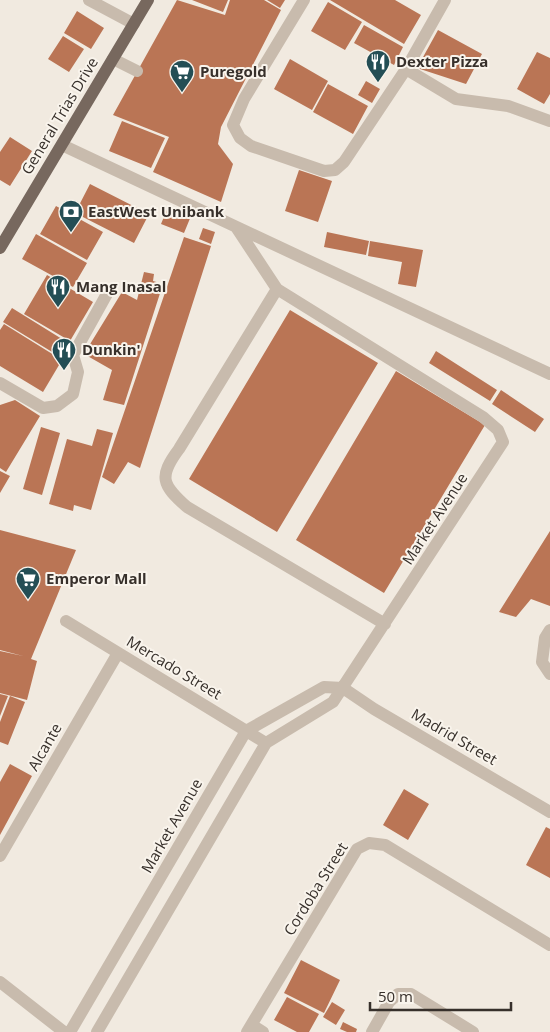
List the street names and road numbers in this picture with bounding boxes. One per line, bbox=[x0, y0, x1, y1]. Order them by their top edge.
street label: General Trias Drive bbox=[16, 53, 102, 178]
street label: Market Avenue bbox=[397, 469, 471, 568]
street label: Mercado Street bbox=[123, 631, 226, 703]
street label: Madrid Street bbox=[408, 704, 501, 769]
street label: Alcante bbox=[23, 719, 66, 774]
street label: Market Avenue bbox=[136, 775, 206, 876]
street label: Cordoba Street bbox=[279, 838, 352, 939]

